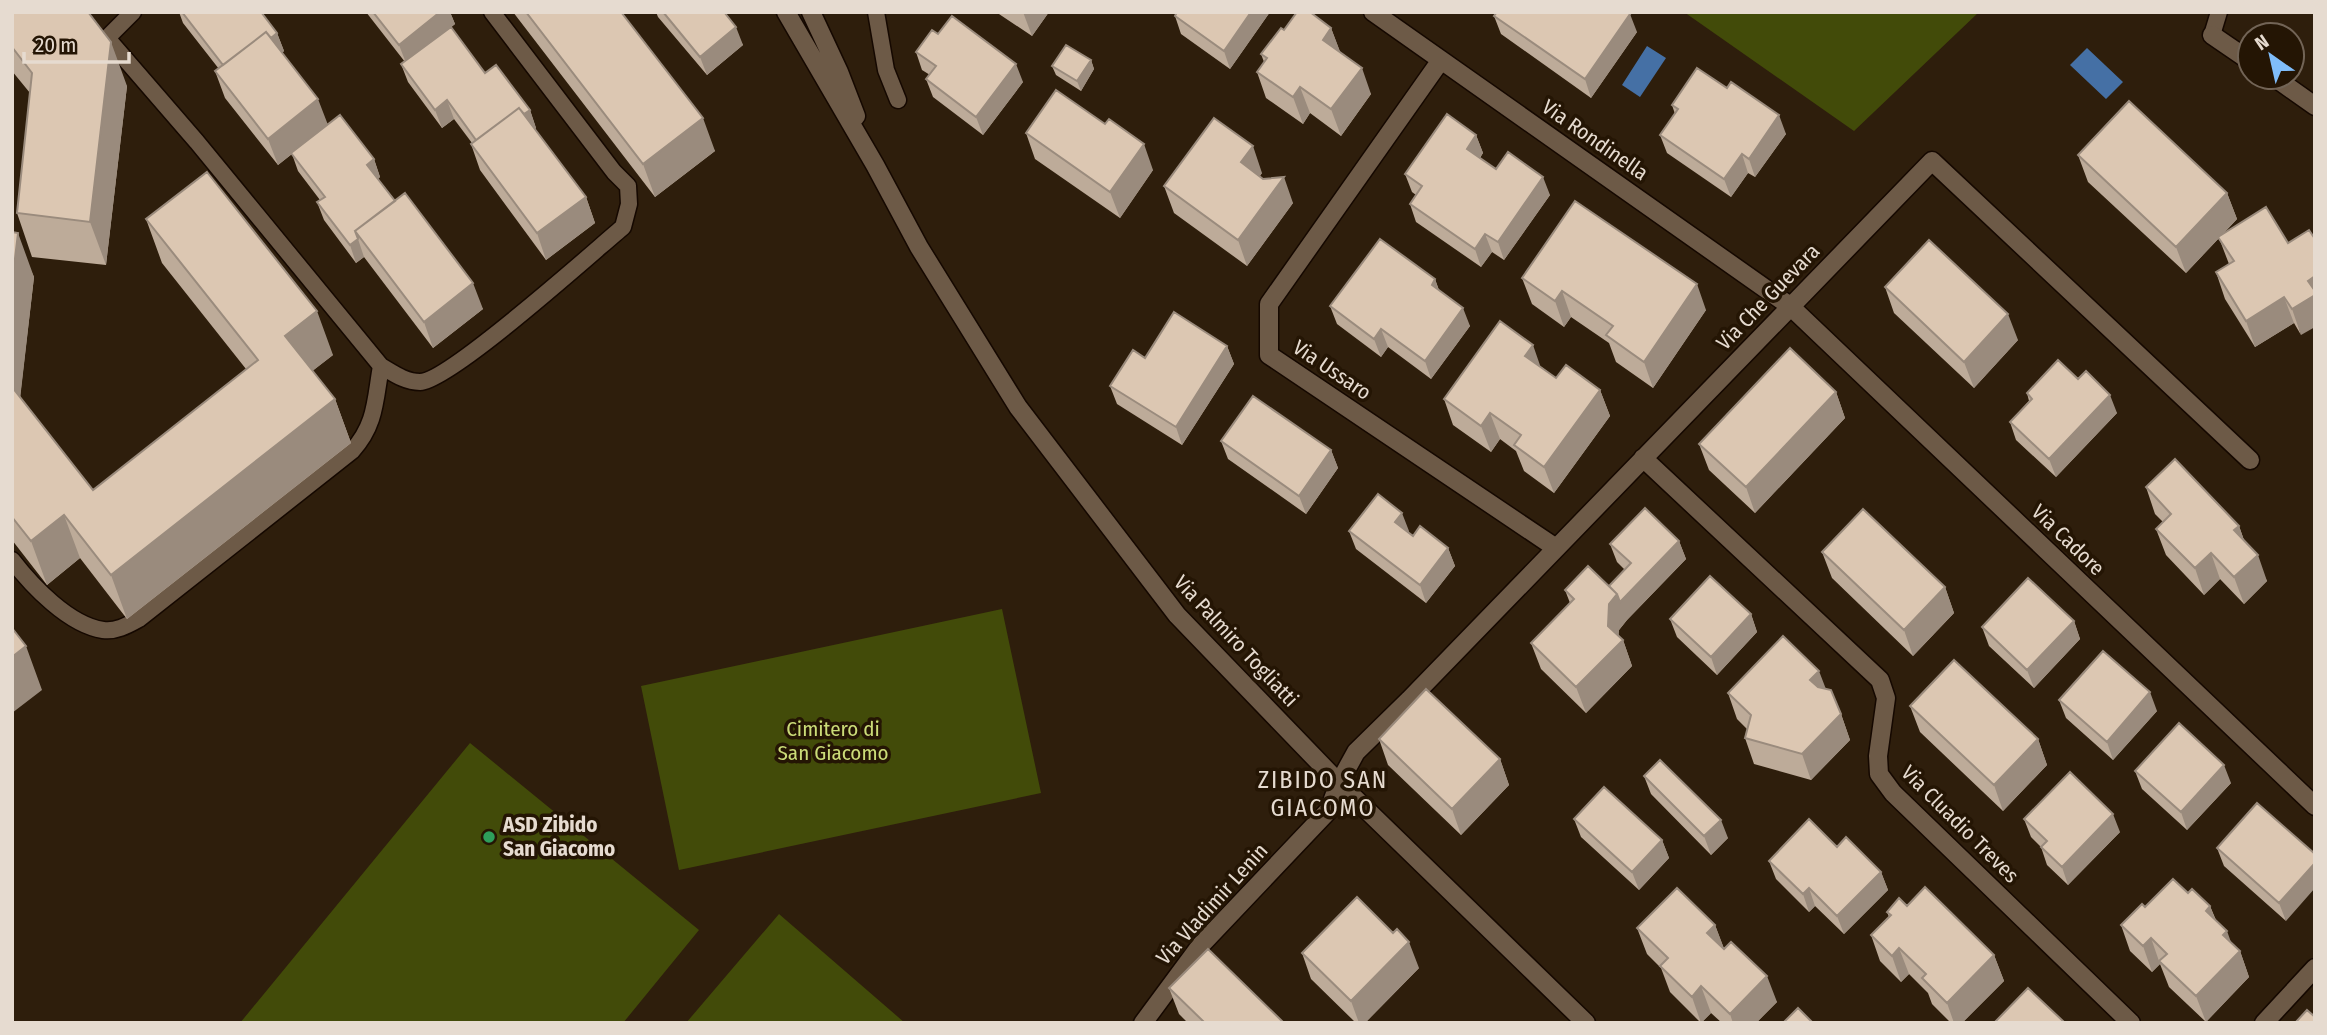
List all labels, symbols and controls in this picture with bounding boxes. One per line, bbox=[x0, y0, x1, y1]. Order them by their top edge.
scale bar bbox=[24, 21, 130, 65]
north arrow bbox=[2236, 21, 2306, 91]
text: N bbox=[2251, 30, 2273, 55]
text: 20 m bbox=[35, 32, 76, 58]
street label: Via Rondinella bbox=[1537, 94, 1653, 186]
street label: Via Che Guevara bbox=[1711, 238, 1825, 356]
street label: Via Ussaro bbox=[1288, 334, 1376, 406]
street label: Via Cadore bbox=[2026, 499, 2110, 581]
street label: Via Palmiro Togliatti bbox=[1168, 570, 1304, 712]
park label: Cimitero di San Giacomo bbox=[777, 716, 889, 766]
street label: Via Cluadio Treves bbox=[1896, 760, 2024, 888]
district label: ZIBIDO SAN GIACOMO bbox=[1258, 766, 1388, 822]
place label: ASD Zibido San Giacomo bbox=[502, 812, 615, 862]
marker: ASD Zibido San Giacomo bbox=[481, 829, 497, 845]
street label: Via Vladimir Lenin bbox=[1151, 838, 1273, 970]

